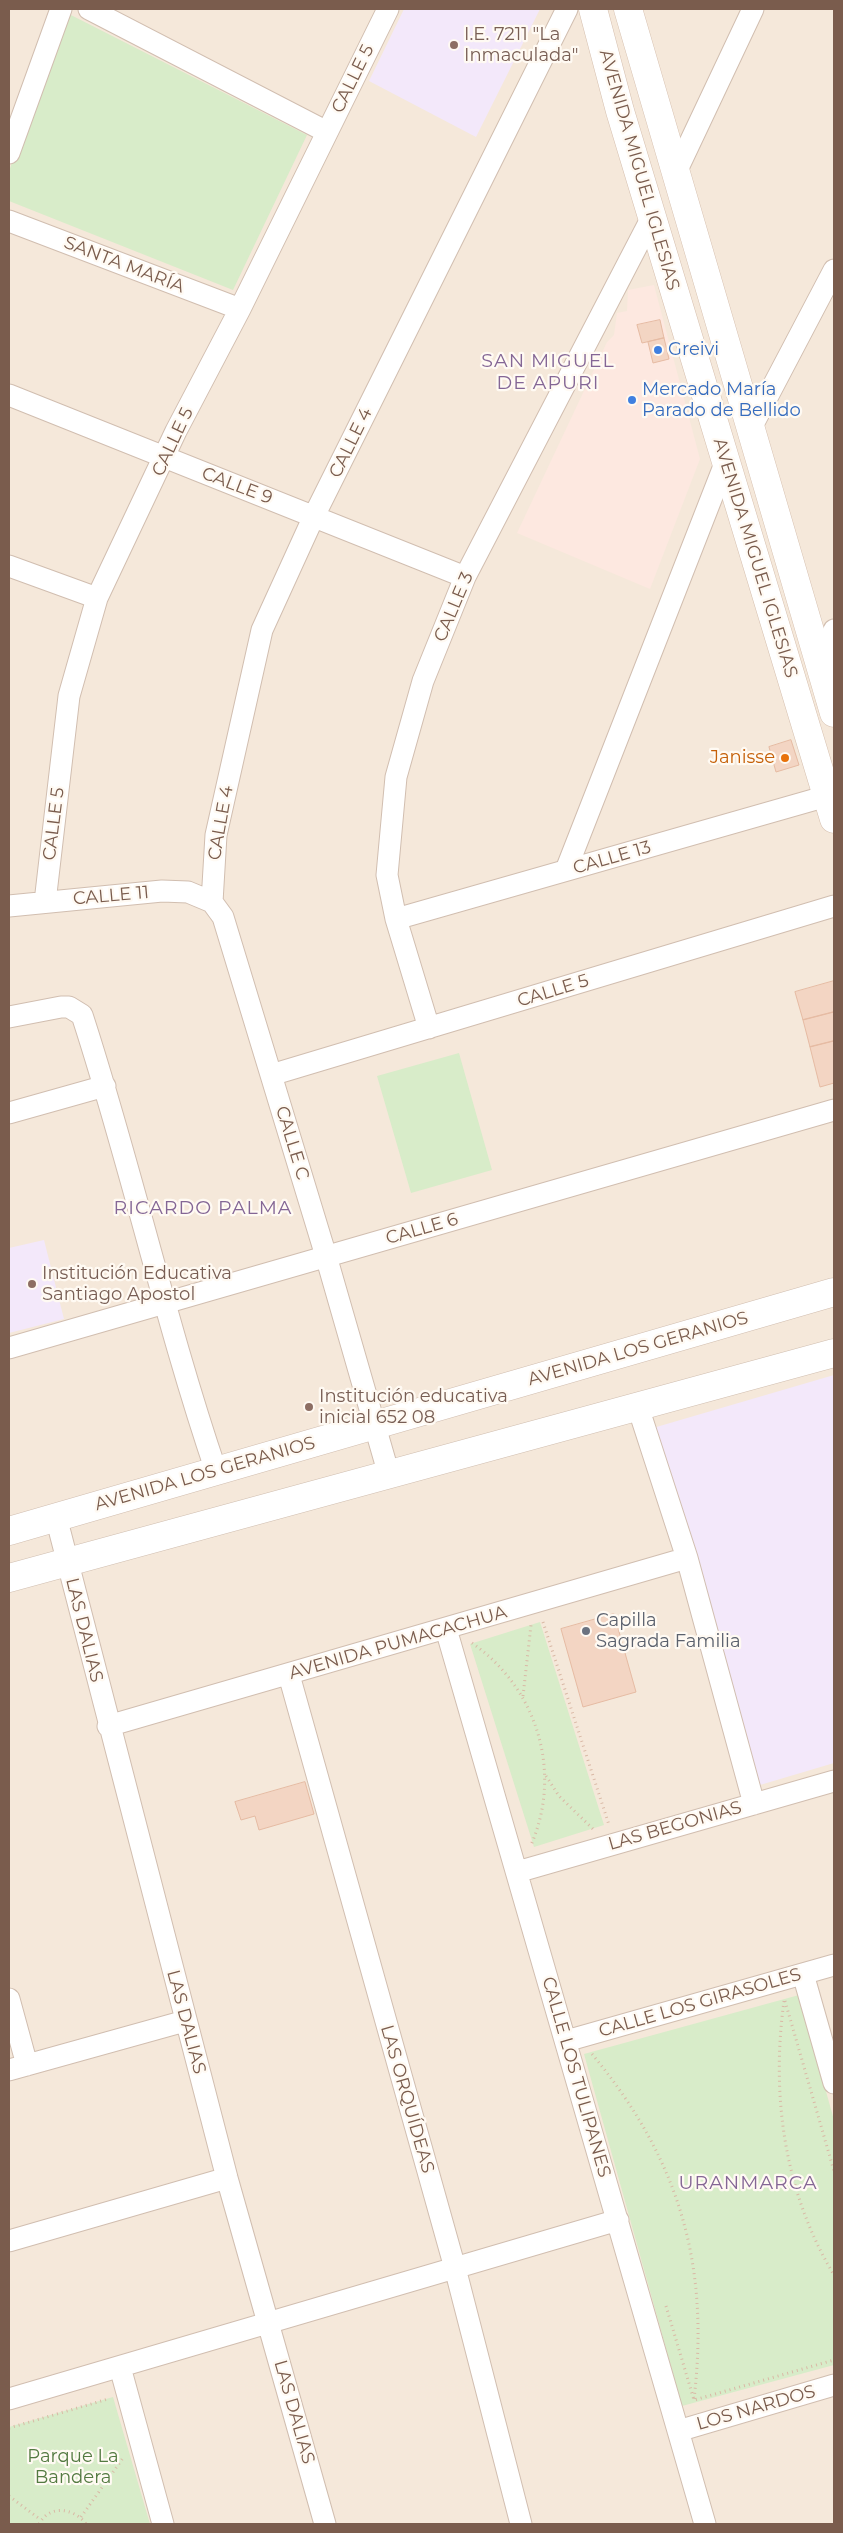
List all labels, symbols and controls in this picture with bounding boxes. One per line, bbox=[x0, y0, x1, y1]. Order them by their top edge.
place label: I.E. 7211 "La Inmaculada" bbox=[464, 24, 579, 66]
marker: I.E. 7211 "La Inmaculada" bbox=[448, 39, 460, 51]
street label: CALLE 5 bbox=[327, 41, 379, 117]
street label: AVENIDA MIGUEL IGLESIAS bbox=[594, 47, 684, 293]
street label: SANTA MARÍA bbox=[61, 232, 187, 298]
place label: Greivi bbox=[668, 339, 719, 361]
marker: Greivi bbox=[652, 344, 664, 356]
district label: SAN MIGUEL DE APURI bbox=[480, 350, 616, 394]
place label: Mercado María Parado de Bellido bbox=[642, 379, 801, 422]
marker: Mercado María Parado de Bellido bbox=[626, 394, 638, 406]
street label: CALLE 5 bbox=[148, 404, 198, 480]
street label: CALLE 4 bbox=[325, 404, 377, 482]
street label: AVENIDA MIGUEL IGLESIAS bbox=[708, 435, 802, 681]
street label: CALLE 9 bbox=[198, 463, 276, 509]
street label: CALLE 3 bbox=[430, 569, 478, 645]
place label: Janisse bbox=[710, 747, 775, 769]
marker: Janisse bbox=[779, 752, 791, 764]
street label: CALLE 4 bbox=[204, 784, 238, 862]
street label: CALLE 5 bbox=[39, 786, 69, 862]
street label: CALLE 13 bbox=[571, 837, 653, 879]
street label: CALLE 11 bbox=[72, 882, 150, 910]
street label: CALLE 5 bbox=[515, 970, 591, 1012]
street label: CALLE C bbox=[271, 1103, 313, 1183]
district label: RICARDO PALMA bbox=[112, 1197, 294, 1219]
street label: CALLE 6 bbox=[383, 1208, 461, 1250]
place label: Institución Educativa Santiago Apostol bbox=[42, 1263, 232, 1306]
marker: Institución Educativa Santiago Apostol bbox=[26, 1278, 38, 1290]
street label: AVENIDA LOS GERANIOS bbox=[525, 1307, 751, 1391]
place label: Institución educativa inicial 652 08 bbox=[319, 1386, 508, 1428]
marker: Institución educativa inicial 652 08 bbox=[303, 1401, 315, 1413]
street label: AVENIDA LOS GERANIOS bbox=[92, 1432, 318, 1516]
street label: LAS DALIAS bbox=[61, 1576, 107, 1684]
street label: AVENIDA PUMACACHUA bbox=[287, 1602, 509, 1684]
place label: Capilla Sagrada Familia bbox=[596, 1610, 741, 1652]
marker: Capilla Sagrada Familia bbox=[580, 1625, 592, 1637]
street label: LAS BEGONIAS bbox=[606, 1797, 744, 1855]
street label: CALLE LOS GIRASOLES bbox=[596, 1964, 804, 2042]
street label: LAS DALIAS bbox=[162, 1968, 210, 2076]
street label: CALLE LOS TULIPANES bbox=[537, 1974, 615, 2180]
street label: LAS ORQUÍDEAS bbox=[376, 2022, 438, 2176]
district label: URANMARCA bbox=[677, 2172, 819, 2194]
street label: LAS DALIAS bbox=[269, 2358, 319, 2466]
street label: LOS NARDOS bbox=[694, 2381, 818, 2435]
park label: Parque La Bandera bbox=[27, 2446, 119, 2488]

